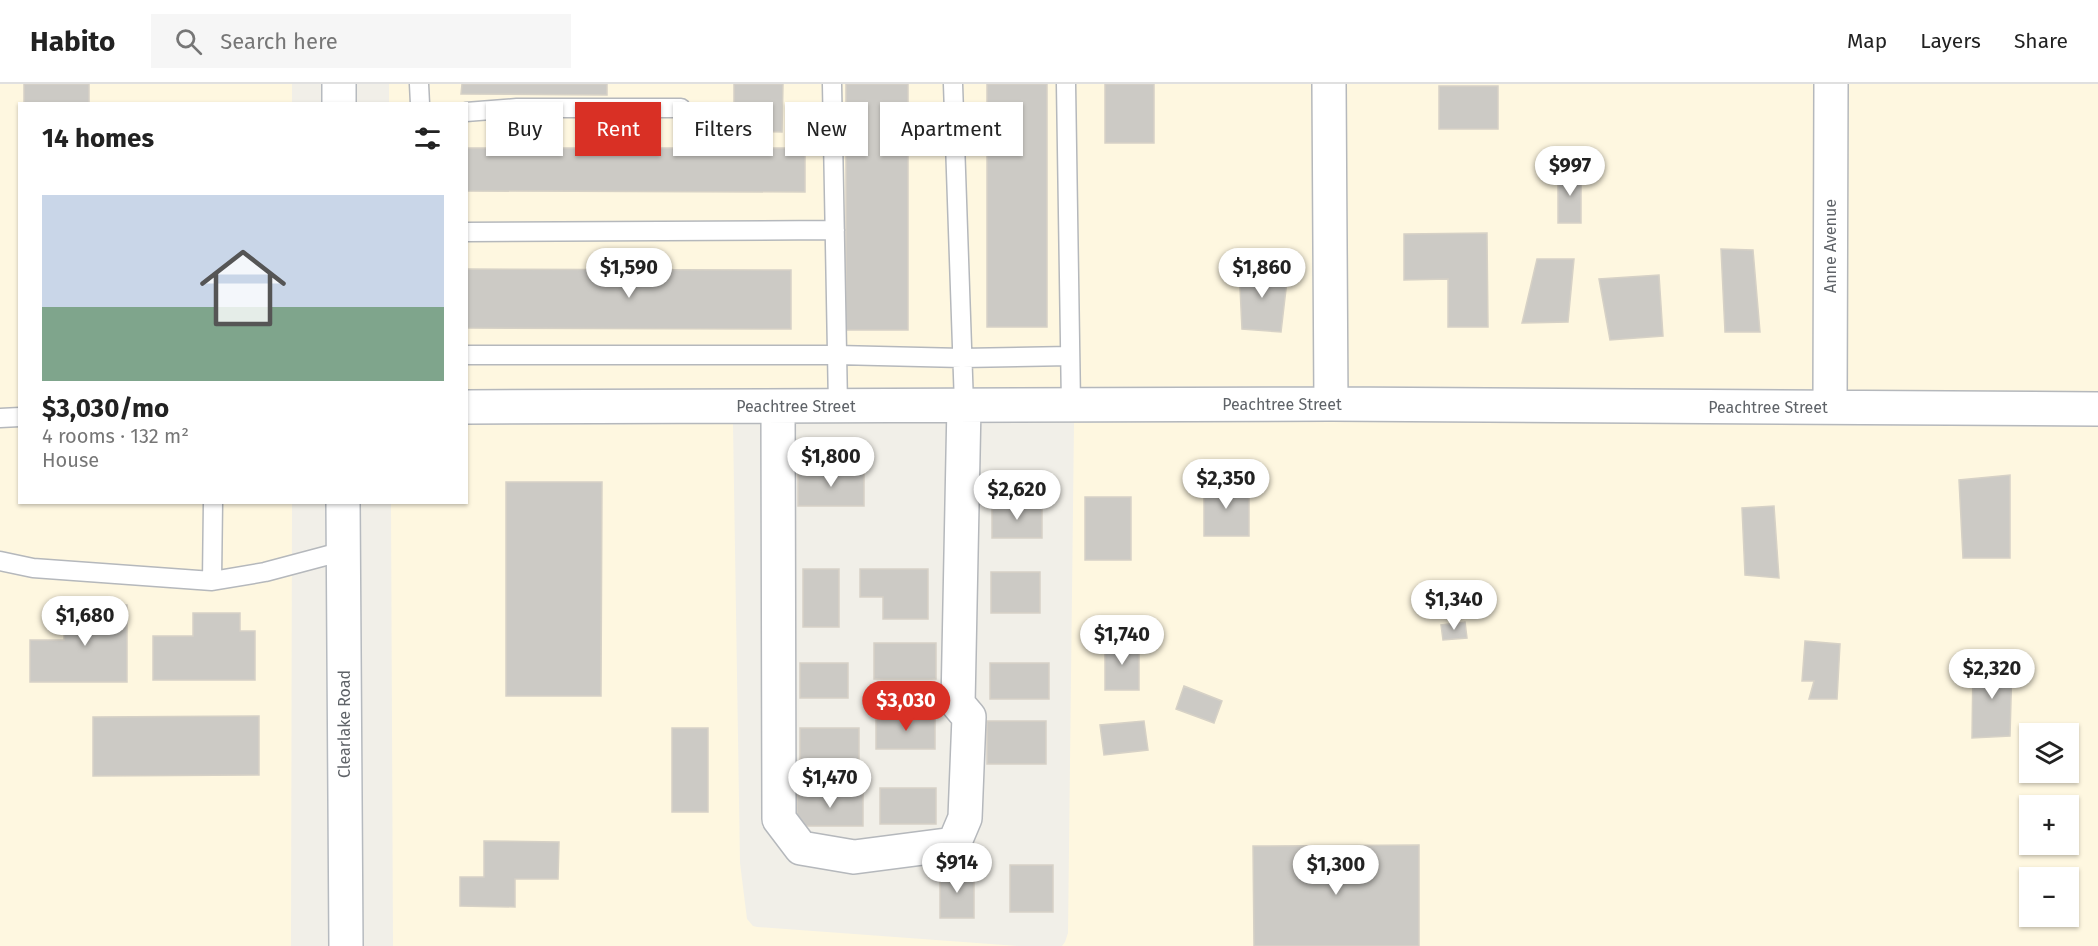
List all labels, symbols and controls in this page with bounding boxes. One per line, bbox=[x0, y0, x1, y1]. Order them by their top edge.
search box bbox=[151, 14, 571, 68]
text: Habito bbox=[30, 25, 115, 58]
icon: search bbox=[172, 25, 205, 58]
text: Search here bbox=[220, 28, 338, 55]
text: Map bbox=[1847, 28, 1887, 54]
text: Layers bbox=[1920, 28, 1981, 54]
text: Share bbox=[2014, 28, 2068, 54]
chip: Buy bbox=[486, 102, 563, 156]
chip: Rent bbox=[575, 102, 661, 156]
chip: Filters bbox=[673, 102, 773, 156]
chip: New bbox=[785, 102, 868, 156]
chip: Apartment bbox=[880, 102, 1023, 156]
icon: filters bbox=[411, 122, 444, 155]
text: 14 homes bbox=[42, 123, 154, 154]
pin: $997 bbox=[1534, 146, 1606, 197]
text: $997 bbox=[1549, 153, 1591, 177]
street label: Anne Avenue bbox=[1821, 199, 1840, 293]
icon: home bbox=[189, 234, 297, 342]
pin: $1,590 bbox=[580, 248, 678, 299]
pin: $1,860 bbox=[1213, 248, 1311, 299]
text: $1,590 bbox=[600, 255, 658, 279]
text: $1,860 bbox=[1233, 255, 1291, 279]
text: $3,030/mo bbox=[42, 393, 169, 424]
street label: Peachtree Street bbox=[1222, 395, 1342, 414]
street label: Peachtree Street bbox=[736, 397, 856, 416]
street label: Peachtree Street bbox=[1708, 398, 1828, 417]
text: 4 rooms · 132 m² bbox=[42, 424, 189, 448]
pin: $1,800 bbox=[782, 437, 880, 488]
text: $1,800 bbox=[801, 444, 861, 468]
text: House bbox=[42, 448, 99, 472]
pin: $2,350 bbox=[1177, 459, 1275, 510]
text: $2,350 bbox=[1196, 466, 1256, 490]
pin: $2,620 bbox=[968, 470, 1066, 521]
text: $2,620 bbox=[988, 477, 1046, 501]
pin: $1,340 bbox=[1405, 580, 1503, 631]
text: $1,340 bbox=[1425, 587, 1483, 611]
pin: $1,680 bbox=[36, 596, 134, 647]
text: $1,680 bbox=[56, 603, 114, 627]
pin: $1,740 bbox=[1073, 615, 1171, 666]
text: $1,740 bbox=[1094, 622, 1150, 646]
pin: $2,320 bbox=[1943, 649, 2041, 700]
text: $2,320 bbox=[1963, 656, 2021, 680]
street label: Clearlake Road bbox=[335, 670, 354, 778]
pin: $3,030 bbox=[857, 681, 955, 732]
text: $3,030 bbox=[876, 688, 936, 712]
map controls bbox=[2019, 723, 2079, 927]
button: layers bbox=[2019, 723, 2079, 783]
pin: $1,470 bbox=[781, 758, 879, 809]
text: $1,470 bbox=[802, 765, 858, 789]
button: + bbox=[2019, 795, 2079, 855]
pin: $914 bbox=[921, 843, 993, 894]
pin: $1,300 bbox=[1287, 845, 1385, 896]
text: $914 bbox=[936, 850, 978, 874]
text: $1,300 bbox=[1307, 852, 1365, 876]
button: − bbox=[2019, 867, 2079, 927]

